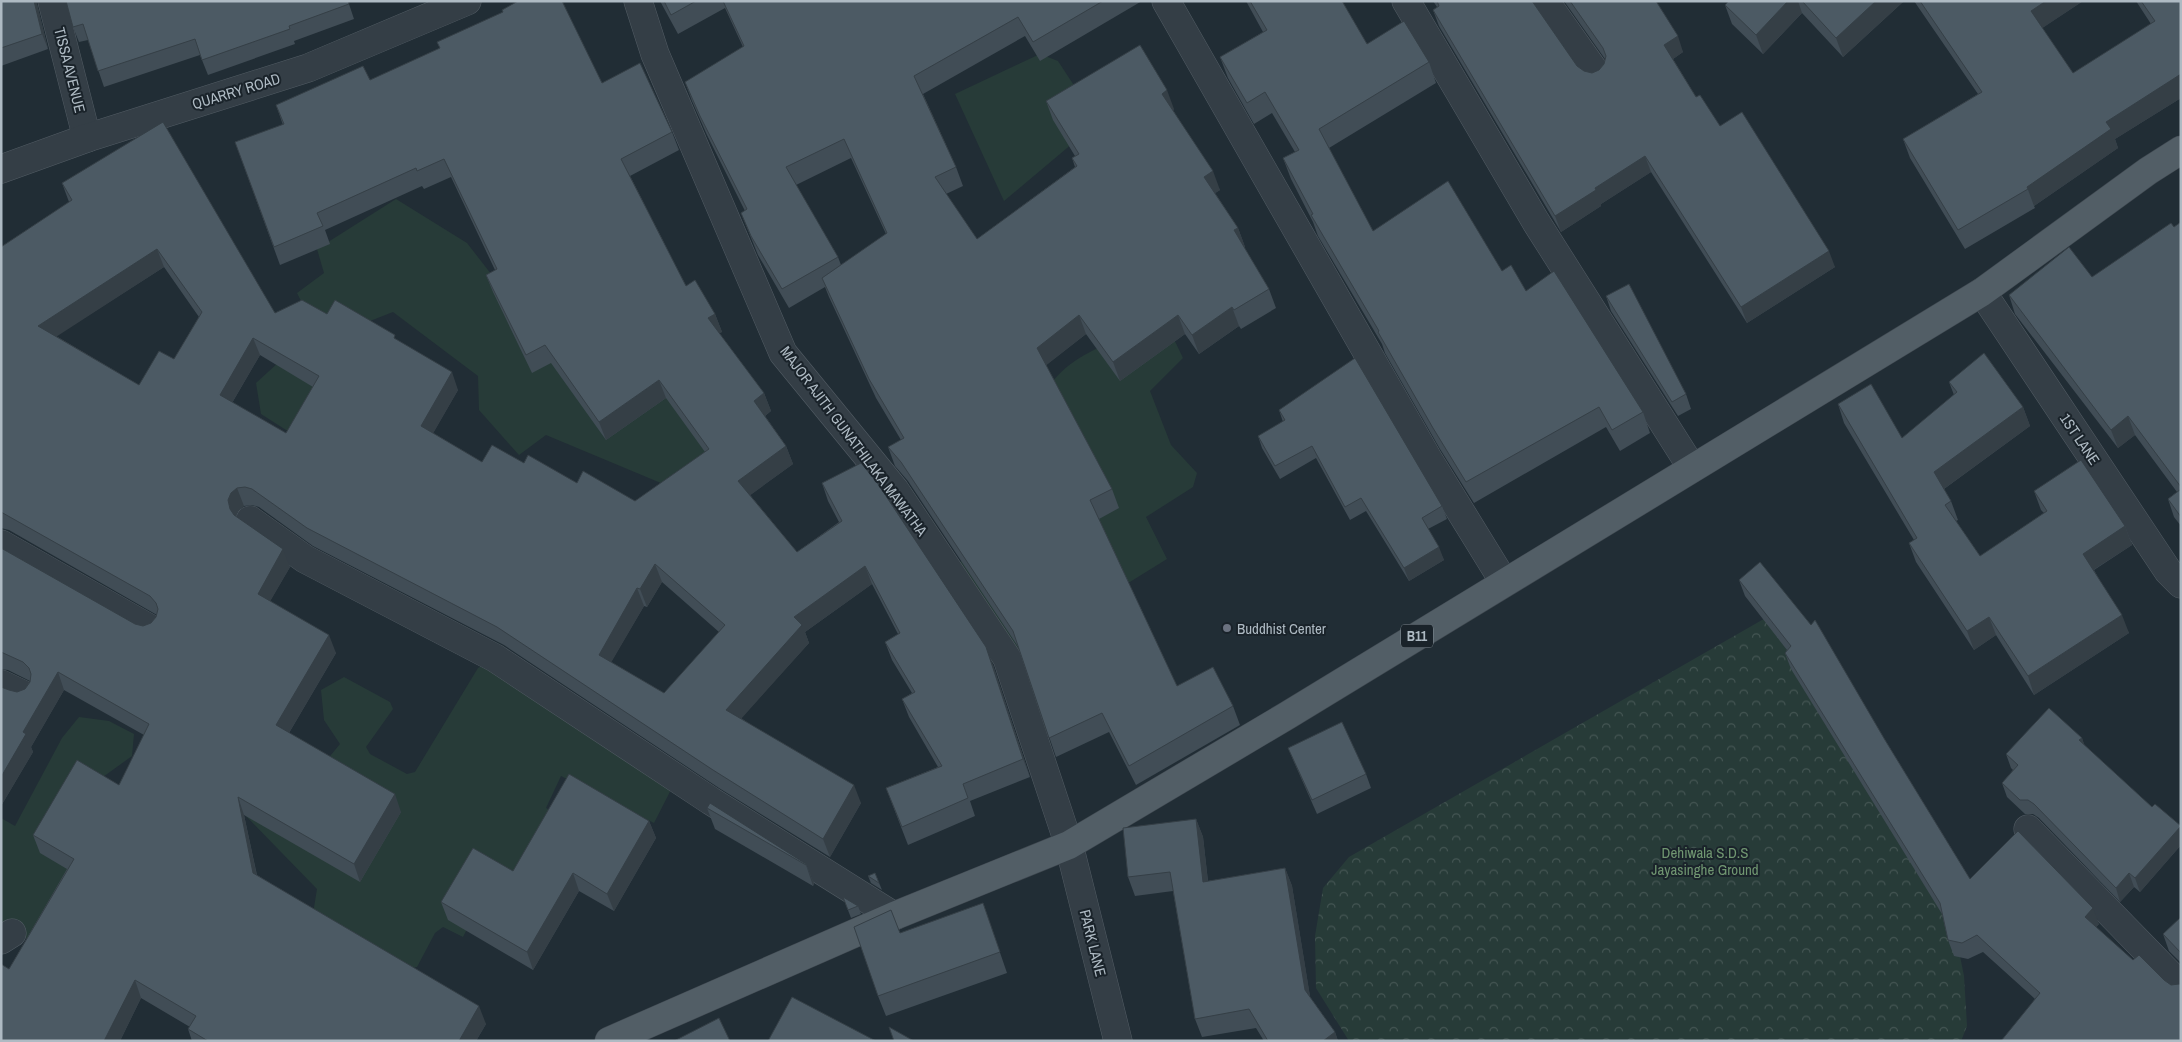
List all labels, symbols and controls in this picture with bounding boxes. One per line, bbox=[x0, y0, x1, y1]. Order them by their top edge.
street label: TISSA AVENUE bbox=[49, 25, 91, 115]
street label: QUARRY ROAD bbox=[189, 68, 283, 114]
street label: MAJOR AJITH GUNATHILAKA MAWATHA bbox=[775, 342, 933, 541]
street label: 1ST LANE bbox=[2055, 409, 2105, 469]
place label: Buddhist Center bbox=[1237, 618, 1326, 639]
marker: Buddhist Center bbox=[1221, 622, 1233, 634]
road number: B11 bbox=[1401, 624, 1433, 648]
park label: Dehiwala S.D.S Jayasinghe Ground bbox=[1651, 842, 1759, 880]
street label: PARK LANE bbox=[1075, 907, 1111, 979]

